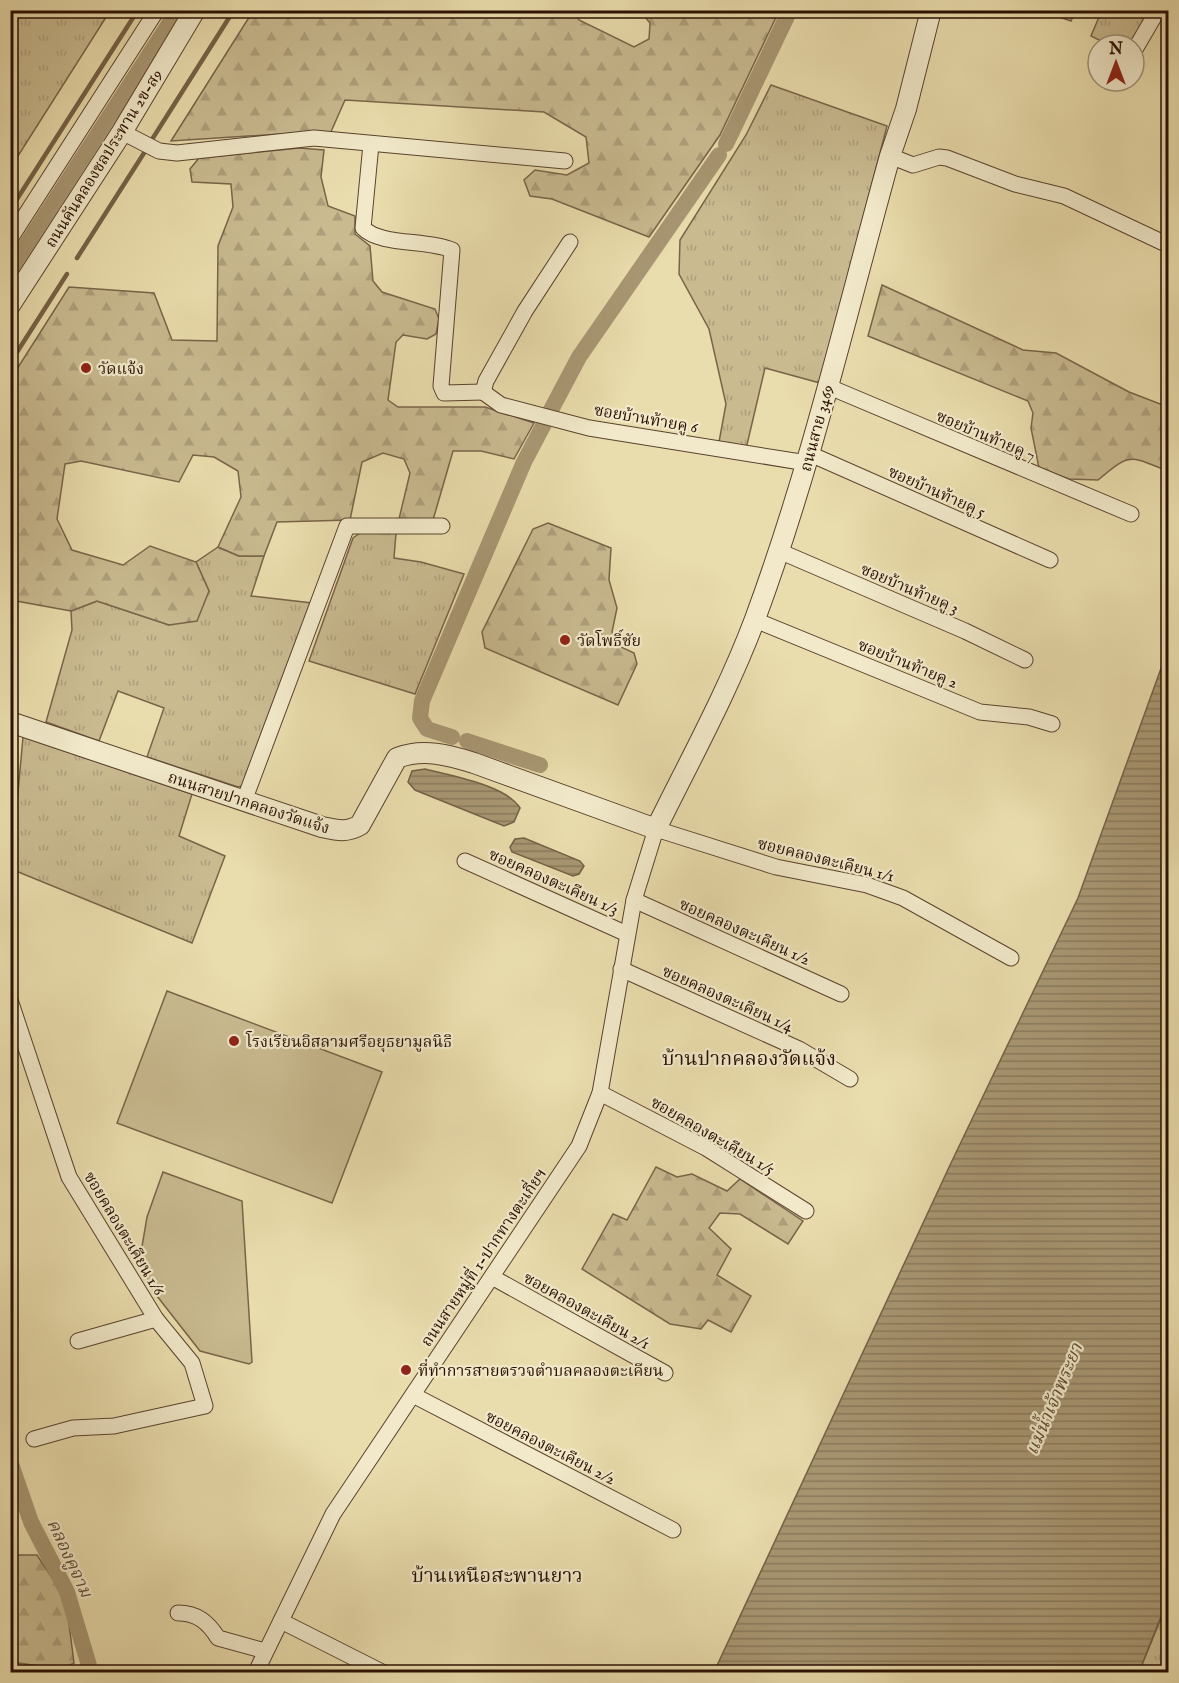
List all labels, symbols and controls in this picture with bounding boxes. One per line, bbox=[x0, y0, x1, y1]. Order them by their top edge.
north arrow bbox=[1086, 33, 1146, 93]
text: N bbox=[1108, 40, 1123, 60]
street label: ถนนคันคลองชลประทาน 2ข-ส9 bbox=[42, 66, 168, 252]
place label: วัดแจ้ง bbox=[98, 360, 144, 380]
marker: วัดแจ้ง bbox=[79, 361, 93, 375]
street label: ถนนสาย 3469 bbox=[797, 383, 839, 474]
street label: ซอยบ้านท้ายคู 6 bbox=[592, 401, 699, 439]
street label: ซอยบ้านท้ายคู 7 bbox=[933, 407, 1038, 467]
street label: ซอยบ้านท้ายคู 5 bbox=[885, 462, 988, 523]
street label: ซอยบ้านท้ายคู 3 bbox=[857, 560, 961, 619]
place label: วัดโพธิ์ชัย bbox=[577, 629, 641, 652]
marker: วัดโพธิ์ชัย bbox=[558, 633, 572, 647]
street label: ซอยบ้านท้ายคู 2 bbox=[854, 636, 960, 694]
street label: ถนนสายปากคลองวัดแจ้ง bbox=[165, 768, 332, 840]
street label: ซอยคลองตะเคียน 1/1 bbox=[755, 834, 896, 888]
street label: ซอยคลองตะเคียน 1/3 bbox=[485, 845, 621, 920]
street label: ซอยคลองตะเคียน 1/2 bbox=[675, 895, 813, 971]
street label: ซอยคลองตะเคียน 1/4 bbox=[659, 962, 796, 1038]
place label: โรงเรียนอิสลามศรีอยุธยามูลนิธิ bbox=[245, 1031, 452, 1053]
marker: โรงเรียนอิสลามศรีอยุธยามูลนิธิ bbox=[227, 1034, 241, 1048]
district label: บ้านปากคลองวัดแจ้ง bbox=[662, 1047, 836, 1072]
street label: ซอยคลองตะเคียน 1/5 bbox=[646, 1093, 778, 1180]
street label: ถนนสายหมู่ที่ 1-ปากทางตะเกี่ยฯ bbox=[415, 1163, 552, 1351]
street label: ซอยคลองตะเคียน 1/6 bbox=[78, 1169, 168, 1300]
street label: ซอยคลองตะเคียน 2/1 bbox=[519, 1269, 653, 1355]
water label: แม่น้ำเจ้าพระยา bbox=[1018, 1338, 1090, 1459]
place label: ที่ทำการสายตรวจตำบลคลองตะเคียน bbox=[418, 1359, 663, 1382]
marker: ที่ทำการสายตรวจตำบลคลองตะเคียน bbox=[399, 1363, 413, 1377]
street label: ซอยคลองตะเคียน 2/2 bbox=[482, 1407, 618, 1490]
water label: คลองคูจาม bbox=[40, 1516, 97, 1603]
district label: บ้านเหนือสะพานยาว bbox=[411, 1564, 583, 1589]

